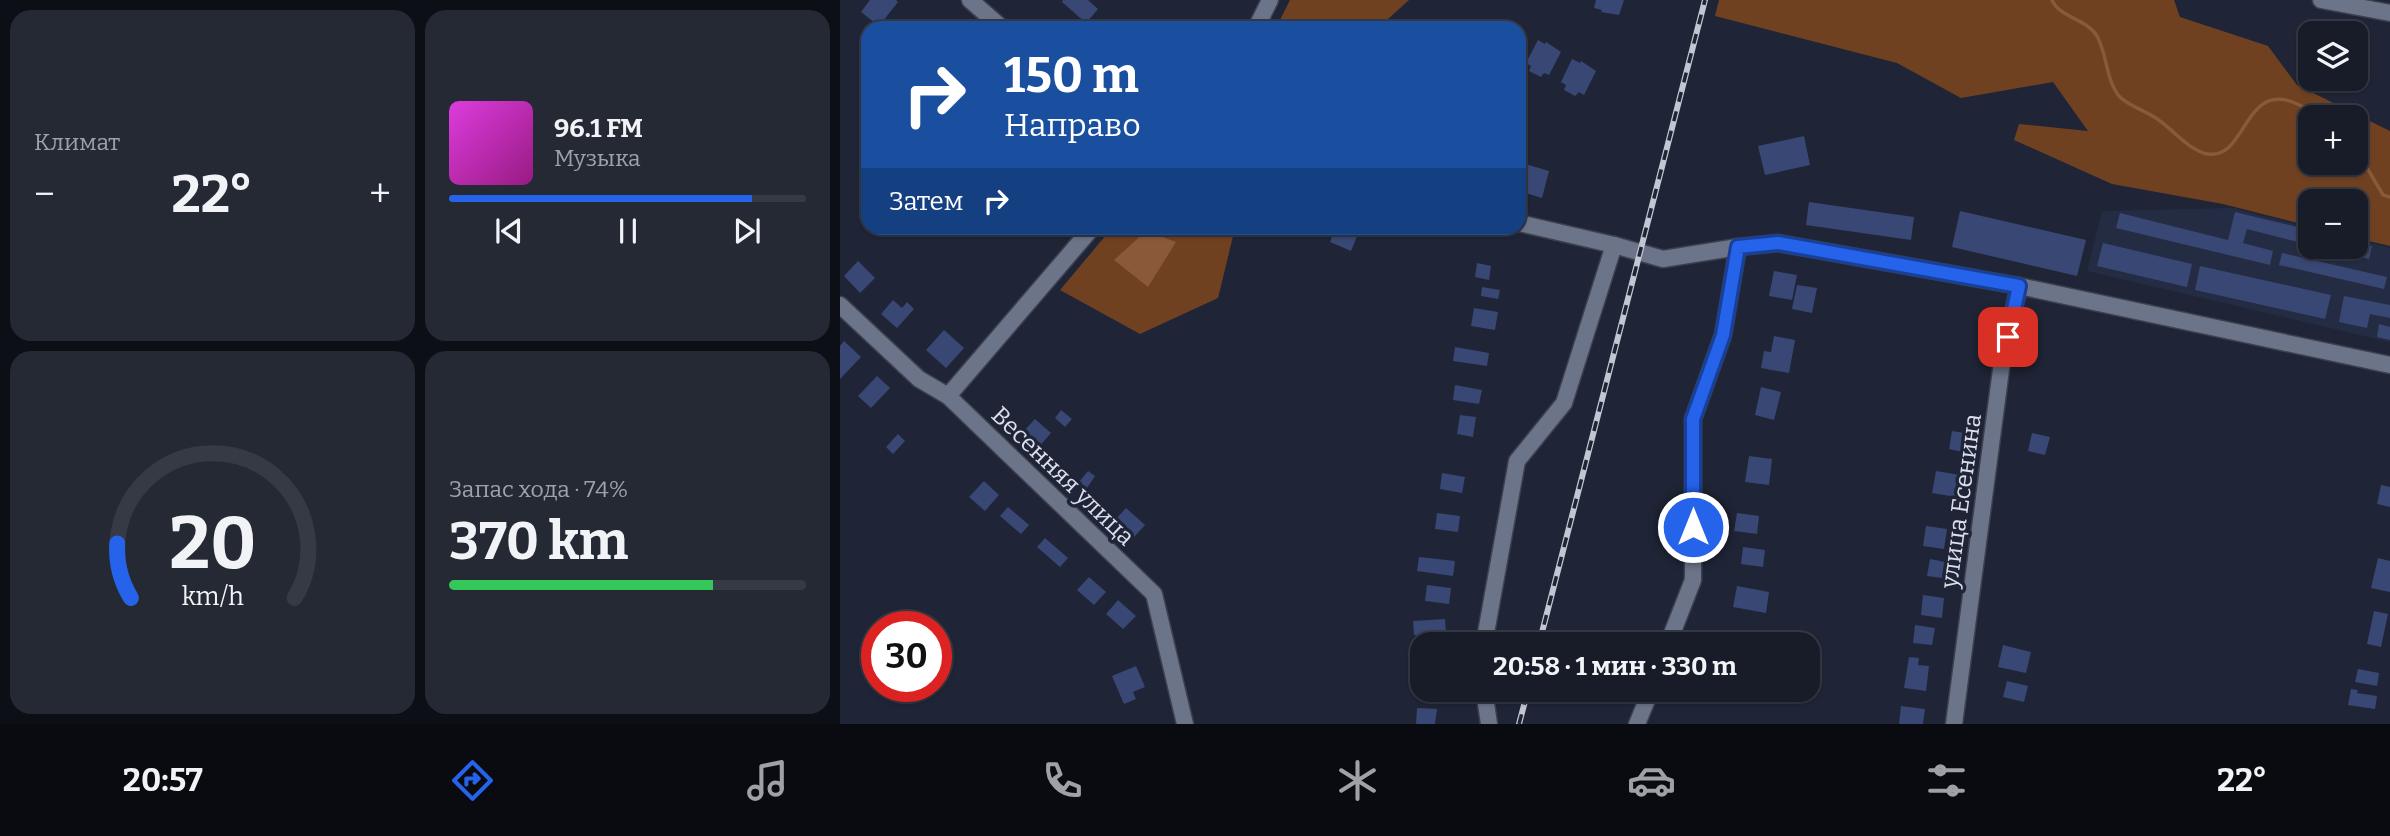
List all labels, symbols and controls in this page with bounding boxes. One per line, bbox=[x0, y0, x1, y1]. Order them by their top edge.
map controls bbox=[2298, 21, 2368, 259]
button: layers bbox=[2298, 21, 2368, 91]
text: 150 m bbox=[1004, 46, 1139, 105]
icon: right bbox=[889, 49, 980, 140]
button: + bbox=[2298, 105, 2368, 175]
text: Направо bbox=[1004, 106, 1141, 144]
text: 96.1 FM bbox=[554, 113, 643, 144]
text: Климат bbox=[34, 128, 120, 156]
text: Музыка bbox=[554, 144, 641, 172]
text: 22° bbox=[171, 163, 253, 226]
text: − bbox=[34, 171, 55, 217]
text: + bbox=[369, 171, 391, 217]
icon: right bbox=[977, 182, 1015, 220]
text: Затем bbox=[889, 186, 963, 217]
button: − bbox=[2298, 189, 2368, 259]
icon: previous bbox=[490, 212, 528, 250]
icon: pause bbox=[609, 212, 647, 250]
icon: next bbox=[728, 212, 766, 250]
pin bbox=[1978, 307, 2038, 367]
icon: arrive bbox=[1989, 318, 2027, 356]
street label: Весенняя улица bbox=[986, 401, 1140, 551]
street label: улица Есенина bbox=[1935, 412, 1987, 591]
text: Запас хода · 74% bbox=[449, 475, 628, 503]
position arrow bbox=[1656, 490, 1730, 564]
text: 20 bbox=[169, 501, 256, 588]
text: 370 km bbox=[449, 510, 628, 573]
text: km/h bbox=[182, 582, 244, 612]
speed limit sign: 30 bbox=[861, 611, 952, 702]
text: 20:58 · 1 мин · 330 m bbox=[1493, 651, 1737, 682]
icon: directions bbox=[448, 756, 497, 805]
icon: music bbox=[743, 756, 792, 805]
icon: phone bbox=[1038, 756, 1087, 805]
icon: climate bbox=[1333, 756, 1382, 805]
icon: car bbox=[1627, 756, 1676, 805]
icon: filters bbox=[1922, 756, 1971, 805]
text: 20:57 bbox=[123, 761, 203, 799]
text: 22° bbox=[2217, 761, 2267, 799]

